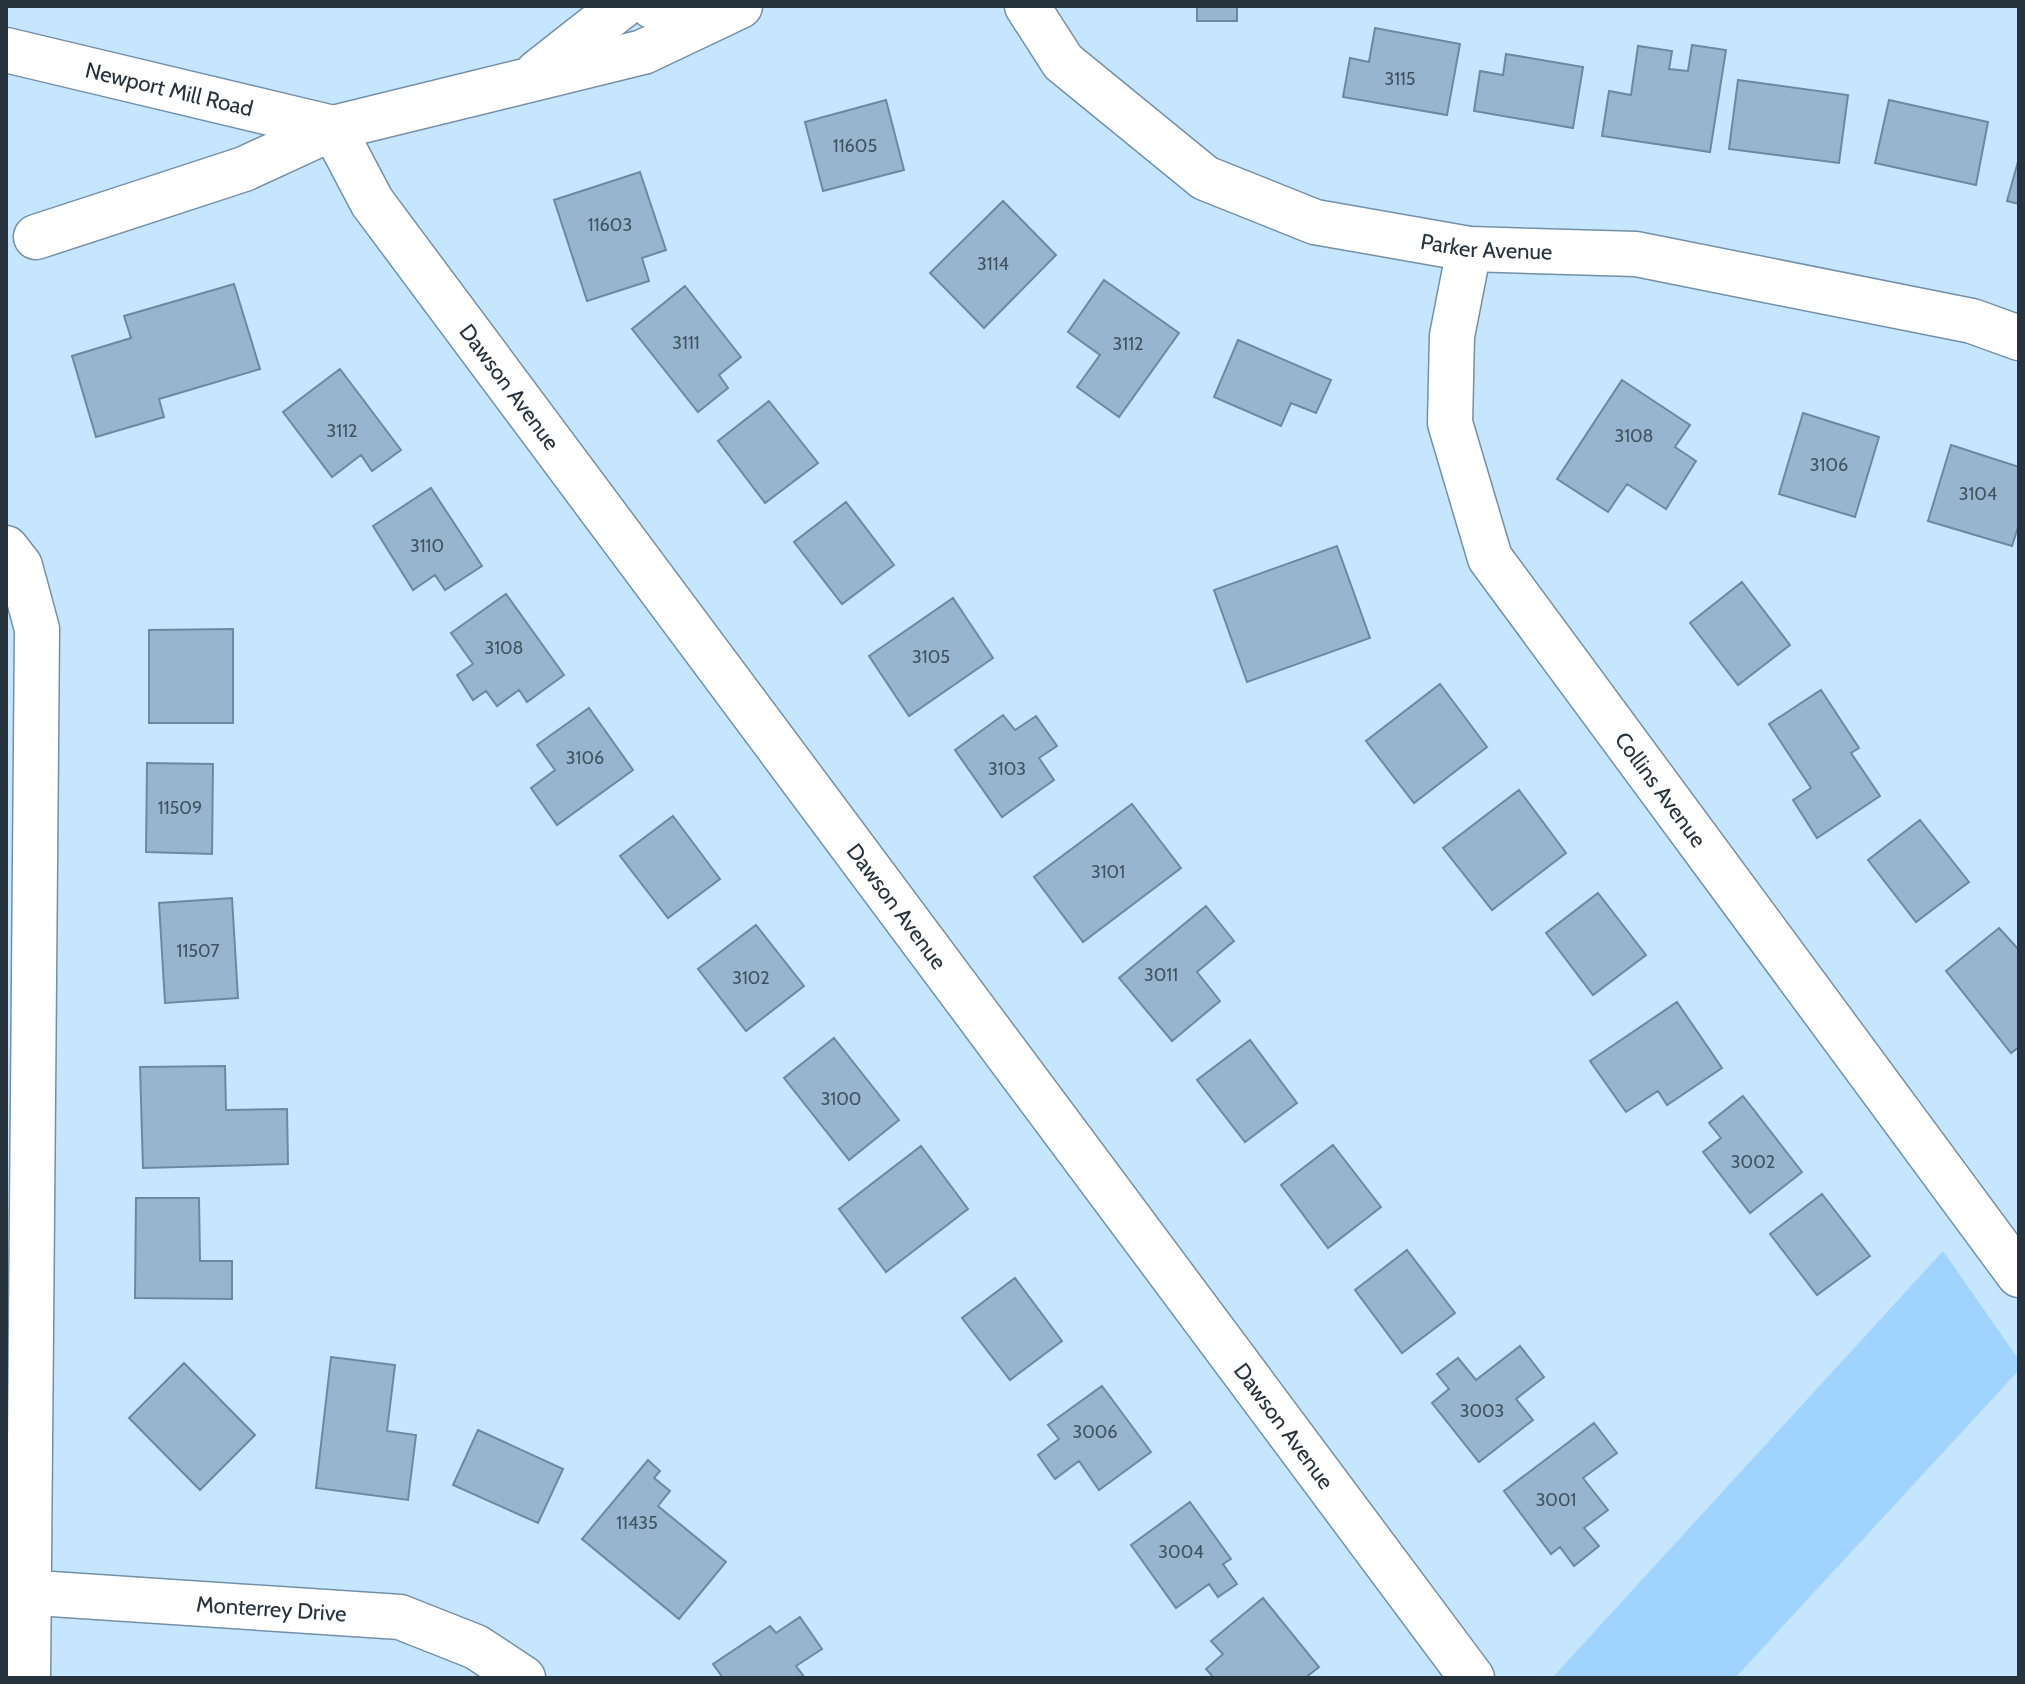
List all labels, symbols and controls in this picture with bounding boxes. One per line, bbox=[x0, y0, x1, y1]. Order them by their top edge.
street label: Newport Mill Road bbox=[83, 56, 256, 122]
house number: 3115 bbox=[1384, 68, 1416, 90]
house number: 11605 bbox=[833, 135, 877, 157]
house number: 11603 bbox=[588, 214, 632, 236]
street label: Parker Avenue bbox=[1418, 228, 1553, 265]
house number: 3114 bbox=[977, 253, 1009, 275]
street label: Dawson Avenue bbox=[453, 319, 565, 455]
house number: 3111 bbox=[672, 332, 700, 354]
house number: 3112 bbox=[1113, 333, 1143, 355]
house number: 3112 bbox=[327, 420, 357, 442]
house number: 3108 bbox=[1614, 425, 1654, 447]
house number: 3106 bbox=[1810, 454, 1848, 476]
house number: 3104 bbox=[1959, 483, 1997, 505]
house number: 3110 bbox=[410, 535, 444, 557]
house number: 3108 bbox=[484, 637, 524, 659]
house number: 3105 bbox=[912, 646, 950, 668]
street label: Collins Avenue bbox=[1609, 727, 1712, 853]
house number: 3106 bbox=[566, 747, 604, 769]
house number: 3103 bbox=[988, 758, 1026, 780]
house number: 11509 bbox=[158, 797, 202, 819]
street label: Dawson Avenue bbox=[841, 838, 952, 975]
house number: 3101 bbox=[1091, 861, 1125, 883]
house number: 11507 bbox=[177, 940, 219, 962]
house number: 3011 bbox=[1144, 964, 1178, 986]
house number: 3102 bbox=[732, 967, 770, 989]
house number: 3100 bbox=[821, 1088, 861, 1110]
house number: 3002 bbox=[1731, 1151, 1775, 1173]
street label: Dawson Avenue bbox=[1228, 1358, 1339, 1495]
house number: 3003 bbox=[1460, 1400, 1504, 1422]
house number: 3006 bbox=[1072, 1421, 1118, 1443]
house number: 3001 bbox=[1536, 1489, 1576, 1511]
house number: 11435 bbox=[616, 1512, 658, 1534]
house number: 3004 bbox=[1158, 1541, 1204, 1563]
street label: Monterrey Drive bbox=[195, 1591, 347, 1627]

